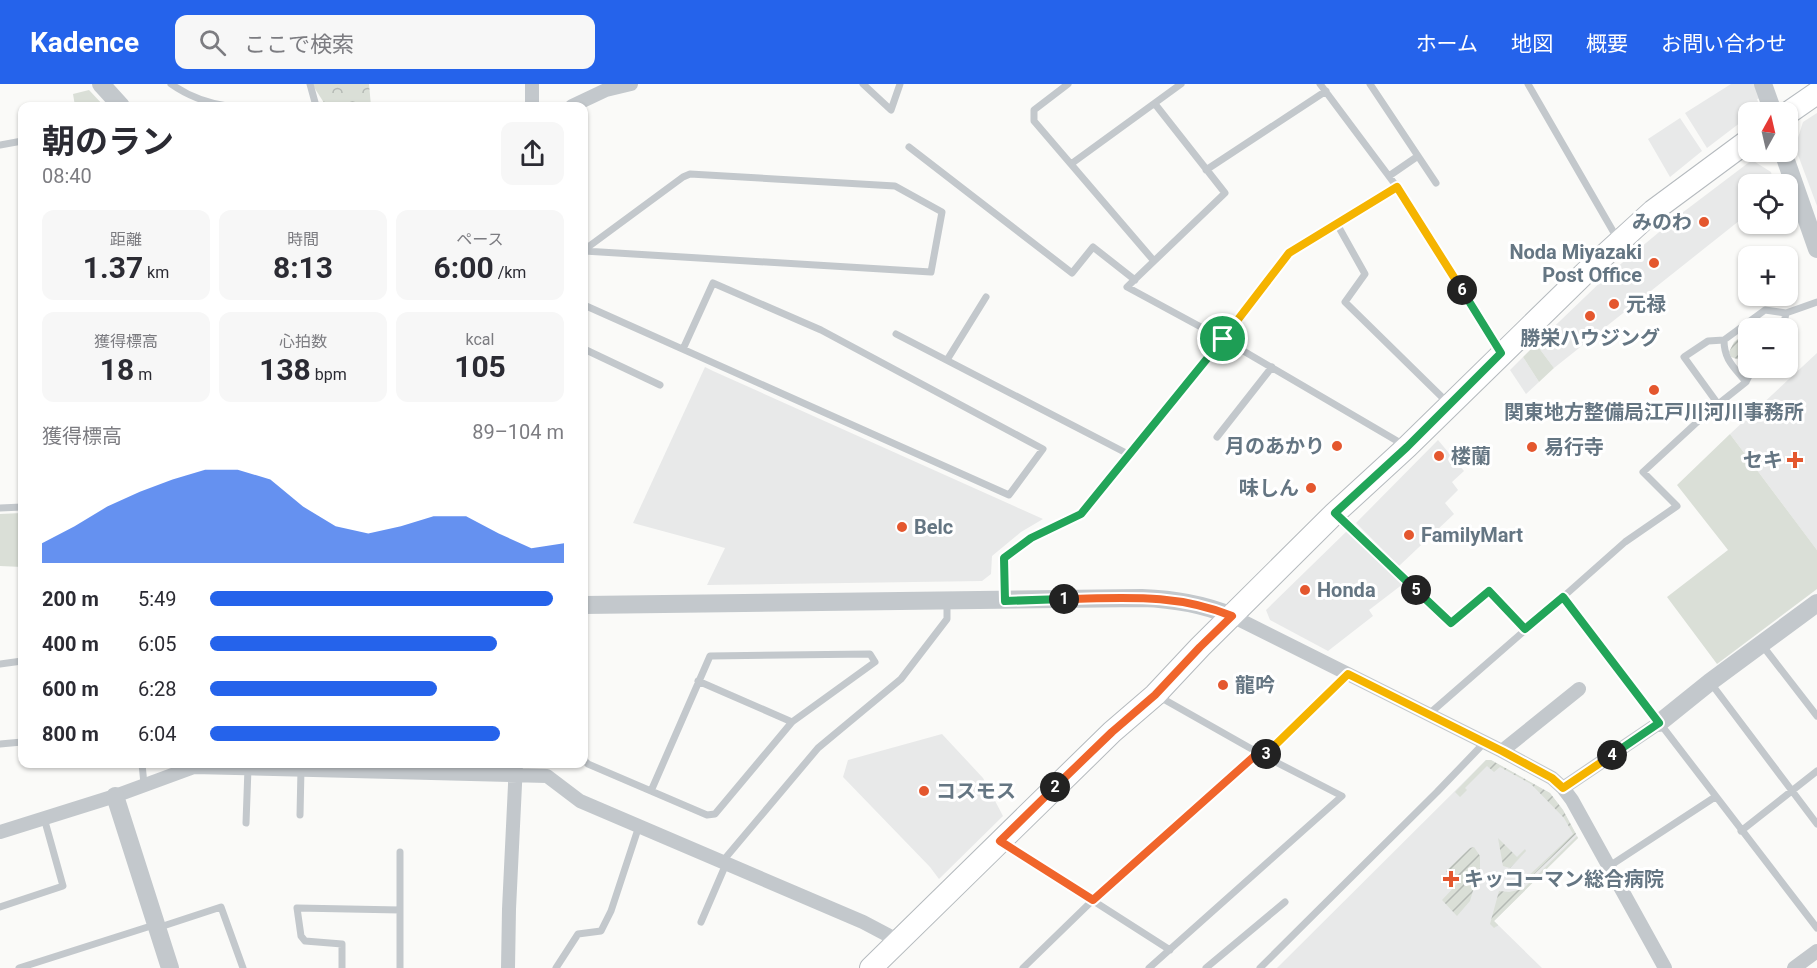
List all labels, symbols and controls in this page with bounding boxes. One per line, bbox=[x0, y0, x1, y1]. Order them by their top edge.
search box bbox=[175, 15, 595, 69]
text: Kadence bbox=[30, 26, 139, 59]
icon: search bbox=[196, 26, 229, 59]
text: ここで検索 bbox=[244, 32, 354, 57]
text: ホーム bbox=[1416, 32, 1478, 56]
text: 地図 bbox=[1511, 32, 1553, 56]
text: 概要 bbox=[1586, 32, 1628, 56]
text: お問い合わせ bbox=[1661, 32, 1787, 56]
north arrow bbox=[1738, 102, 1798, 162]
map controls bbox=[1738, 102, 1798, 378]
text: 朝のラン bbox=[42, 122, 174, 161]
button: share bbox=[501, 122, 564, 185]
text: 08:40 bbox=[42, 164, 92, 188]
button: locate bbox=[1738, 174, 1798, 234]
place label: みのわ bbox=[1632, 210, 1692, 234]
marker: みのわ bbox=[1697, 215, 1711, 229]
text: 距離 bbox=[110, 230, 142, 249]
text: 時間 bbox=[287, 230, 319, 249]
text: ペース bbox=[456, 230, 504, 249]
place label: Noda Miyazaki Post Office bbox=[1509, 240, 1642, 287]
button: + bbox=[1738, 246, 1798, 306]
text: 1.37 bbox=[83, 250, 143, 285]
text: 8:13 bbox=[273, 250, 333, 285]
text: 6:00 bbox=[434, 250, 494, 285]
marker: Noda Miyazaki Post Office bbox=[1647, 256, 1661, 270]
text: km bbox=[143, 263, 169, 282]
text: /km bbox=[494, 263, 526, 282]
pin: 6 bbox=[1447, 275, 1477, 305]
text: 6 bbox=[1457, 280, 1467, 299]
place label: 元禄 bbox=[1626, 292, 1666, 316]
marker: 元禄 bbox=[1607, 297, 1621, 311]
marker: 勝栄ハウジング bbox=[1583, 309, 1597, 323]
pin bbox=[1197, 313, 1248, 364]
button: − bbox=[1738, 318, 1798, 378]
icon: arrive bbox=[1206, 322, 1239, 355]
place label: 勝栄ハウジング bbox=[1520, 326, 1660, 350]
text: kcal bbox=[466, 330, 494, 349]
text: 獲得標高 bbox=[94, 332, 158, 351]
text: 心拍数 bbox=[279, 332, 327, 351]
text: 105 bbox=[454, 349, 506, 384]
text: 18 bbox=[100, 352, 134, 387]
text: 138 bbox=[259, 352, 311, 387]
text: m bbox=[134, 365, 152, 384]
text: bpm bbox=[311, 365, 347, 384]
marker: 関東地方整備局江戸川河川事務所 bbox=[1647, 383, 1661, 397]
place label: 関東地方整備局江戸川河川事務所 bbox=[1504, 400, 1804, 424]
text: 89–104 m bbox=[472, 420, 564, 444]
text: 獲得標高 bbox=[42, 424, 122, 448]
place label: 月のあかり bbox=[1225, 434, 1325, 458]
place label: 易行寺 bbox=[1544, 435, 1604, 459]
marker: 月のあかり bbox=[1330, 439, 1344, 453]
marker: 易行寺 bbox=[1525, 440, 1539, 454]
place label: 楼蘭 bbox=[1451, 444, 1491, 468]
place label: セキ bbox=[1743, 448, 1783, 472]
marker: 楼蘭 bbox=[1432, 449, 1446, 463]
marker: セキ bbox=[1788, 453, 1802, 467]
place label: 味しん bbox=[1239, 476, 1299, 500]
marker: 味しん bbox=[1304, 481, 1318, 495]
place label: Belc bbox=[914, 515, 953, 539]
marker: Belc bbox=[895, 520, 909, 534]
place label: FamilyMart bbox=[1421, 523, 1523, 547]
marker: FamilyMart bbox=[1402, 528, 1416, 542]
pin: 5 bbox=[1401, 575, 1431, 605]
place label: Honda bbox=[1317, 578, 1376, 602]
text: 5 bbox=[1411, 580, 1421, 599]
marker: Honda bbox=[1298, 583, 1312, 597]
pin: 1 bbox=[1049, 584, 1079, 614]
text: 200 m bbox=[42, 587, 99, 611]
text: 5:49 bbox=[138, 587, 177, 611]
text: 1 bbox=[1059, 589, 1069, 608]
text: 400 m bbox=[42, 632, 99, 656]
text: 6:05 bbox=[138, 632, 177, 656]
place label: 龍吟 bbox=[1235, 673, 1275, 697]
text: 600 m bbox=[42, 677, 99, 701]
text: 6:28 bbox=[138, 677, 177, 701]
marker: 龍吟 bbox=[1216, 678, 1230, 692]
text: 800 m bbox=[42, 722, 99, 746]
text: 6:04 bbox=[138, 722, 177, 746]
pin: 3 bbox=[1251, 739, 1281, 769]
pin: 4 bbox=[1597, 740, 1627, 770]
text: 3 bbox=[1261, 744, 1271, 763]
text: 4 bbox=[1607, 745, 1617, 764]
pin: 2 bbox=[1040, 772, 1070, 802]
text: 2 bbox=[1050, 777, 1060, 796]
place label: コスモス bbox=[936, 779, 1016, 803]
marker: コスモス bbox=[917, 784, 931, 798]
place label: キッコーマン総合病院 bbox=[1464, 867, 1664, 891]
marker: キッコーマン総合病院 bbox=[1442, 870, 1460, 888]

